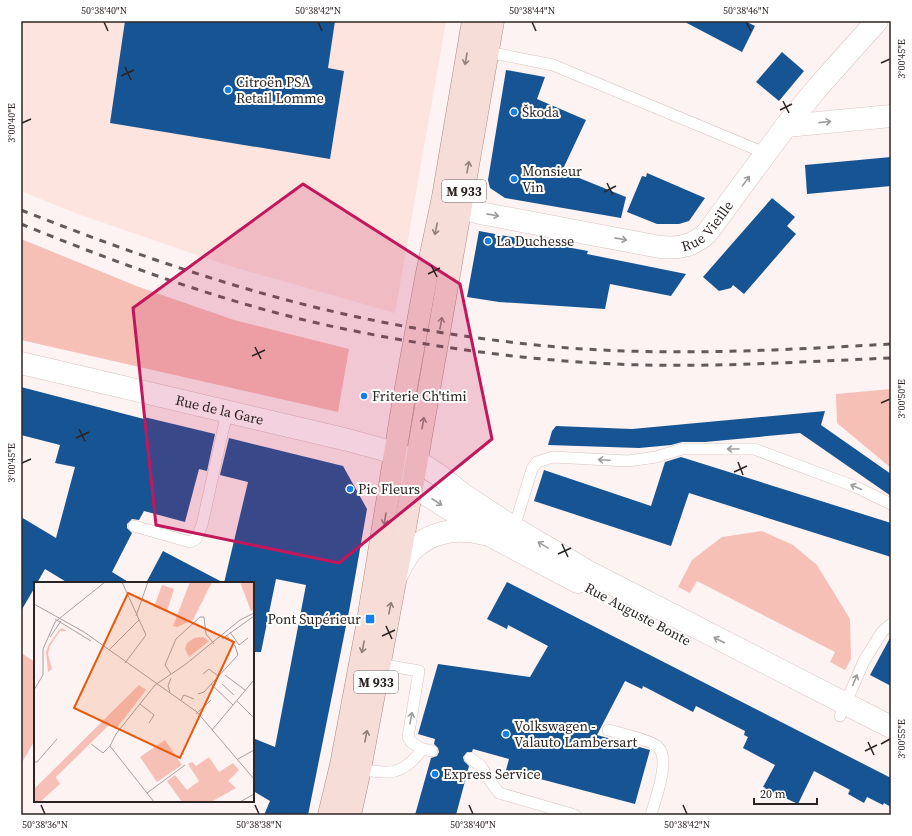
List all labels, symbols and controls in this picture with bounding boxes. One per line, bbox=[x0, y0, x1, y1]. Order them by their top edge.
text: 50°38'40"N bbox=[81, 4, 127, 17]
text: 50°38'42"N bbox=[295, 4, 341, 17]
text: 50°38'44"N bbox=[509, 4, 555, 17]
text: 50°38'46"N bbox=[723, 4, 769, 17]
text: 3°00'45"E bbox=[895, 39, 908, 79]
one-way arrow bbox=[462, 53, 470, 66]
place label: Citroën PSA Retail Lomme bbox=[236, 72, 324, 108]
marker: Citroën PSA Retail Lomme bbox=[223, 85, 233, 95]
place label: Škoda bbox=[522, 102, 560, 122]
text: 3°00'40"E bbox=[5, 103, 18, 143]
marker: Škoda bbox=[509, 107, 519, 117]
one-way arrow bbox=[818, 119, 831, 126]
one-way arrow bbox=[464, 161, 472, 174]
place label: Monsieur Vin bbox=[522, 161, 582, 197]
marker: Monsieur Vin bbox=[509, 174, 519, 184]
one-way arrow bbox=[741, 175, 750, 186]
road number: M 933 bbox=[442, 180, 486, 202]
street label: Rue Vieille bbox=[679, 196, 738, 256]
one-way arrow bbox=[486, 211, 499, 219]
one-way arrow bbox=[431, 222, 439, 235]
place label: La Duchesse bbox=[496, 231, 574, 251]
marker: La Duchesse bbox=[483, 236, 493, 246]
one-way arrow bbox=[614, 236, 627, 244]
one-way arrow bbox=[437, 317, 445, 330]
text: 3°00'50"E bbox=[895, 379, 908, 419]
place label: Friterie Ch'timi bbox=[372, 386, 467, 406]
street label: Rue de la Gare bbox=[174, 390, 266, 430]
marker: Friterie Ch'timi bbox=[359, 391, 369, 401]
one-way arrow bbox=[420, 417, 428, 430]
text: 3°00'45"E bbox=[5, 443, 18, 483]
one-way arrow bbox=[727, 445, 740, 453]
one-way arrow bbox=[598, 456, 611, 464]
place label: Pic Fleurs bbox=[358, 479, 420, 499]
one-way arrow bbox=[850, 483, 862, 490]
marker: Pic Fleurs bbox=[345, 484, 355, 494]
one-way arrow bbox=[431, 498, 443, 506]
one-way arrow bbox=[381, 512, 389, 525]
one-way arrow bbox=[538, 541, 549, 549]
street label: Rue Auguste Bonte bbox=[581, 578, 695, 650]
inset map bbox=[34, 582, 254, 802]
one-way arrow bbox=[386, 602, 394, 615]
place label: Pont Supérieur bbox=[267, 609, 361, 629]
marker: Pont Supérieur bbox=[364, 613, 376, 625]
one-way arrow bbox=[713, 635, 725, 643]
one-way arrow bbox=[359, 640, 367, 653]
road number: M 933 bbox=[354, 671, 398, 693]
one-way arrow bbox=[852, 675, 859, 687]
one-way arrow bbox=[407, 712, 415, 725]
place label: Volkswagen - Valauto Lambersart bbox=[514, 716, 638, 752]
text: 3°00'55"E bbox=[895, 719, 908, 759]
marker: Volkswagen - Valauto Lambersart bbox=[501, 729, 511, 739]
one-way arrow bbox=[362, 730, 370, 743]
place label: Express Service bbox=[443, 764, 541, 784]
marker: Express Service bbox=[430, 769, 440, 779]
scale bar bbox=[754, 780, 817, 806]
text: 20 m bbox=[760, 786, 786, 802]
text: 50°38'36"N bbox=[22, 818, 68, 831]
text: 50°38'38"N bbox=[236, 818, 282, 831]
text: 50°38'40"N bbox=[450, 818, 496, 831]
text: 50°38'42"N bbox=[664, 818, 710, 831]

